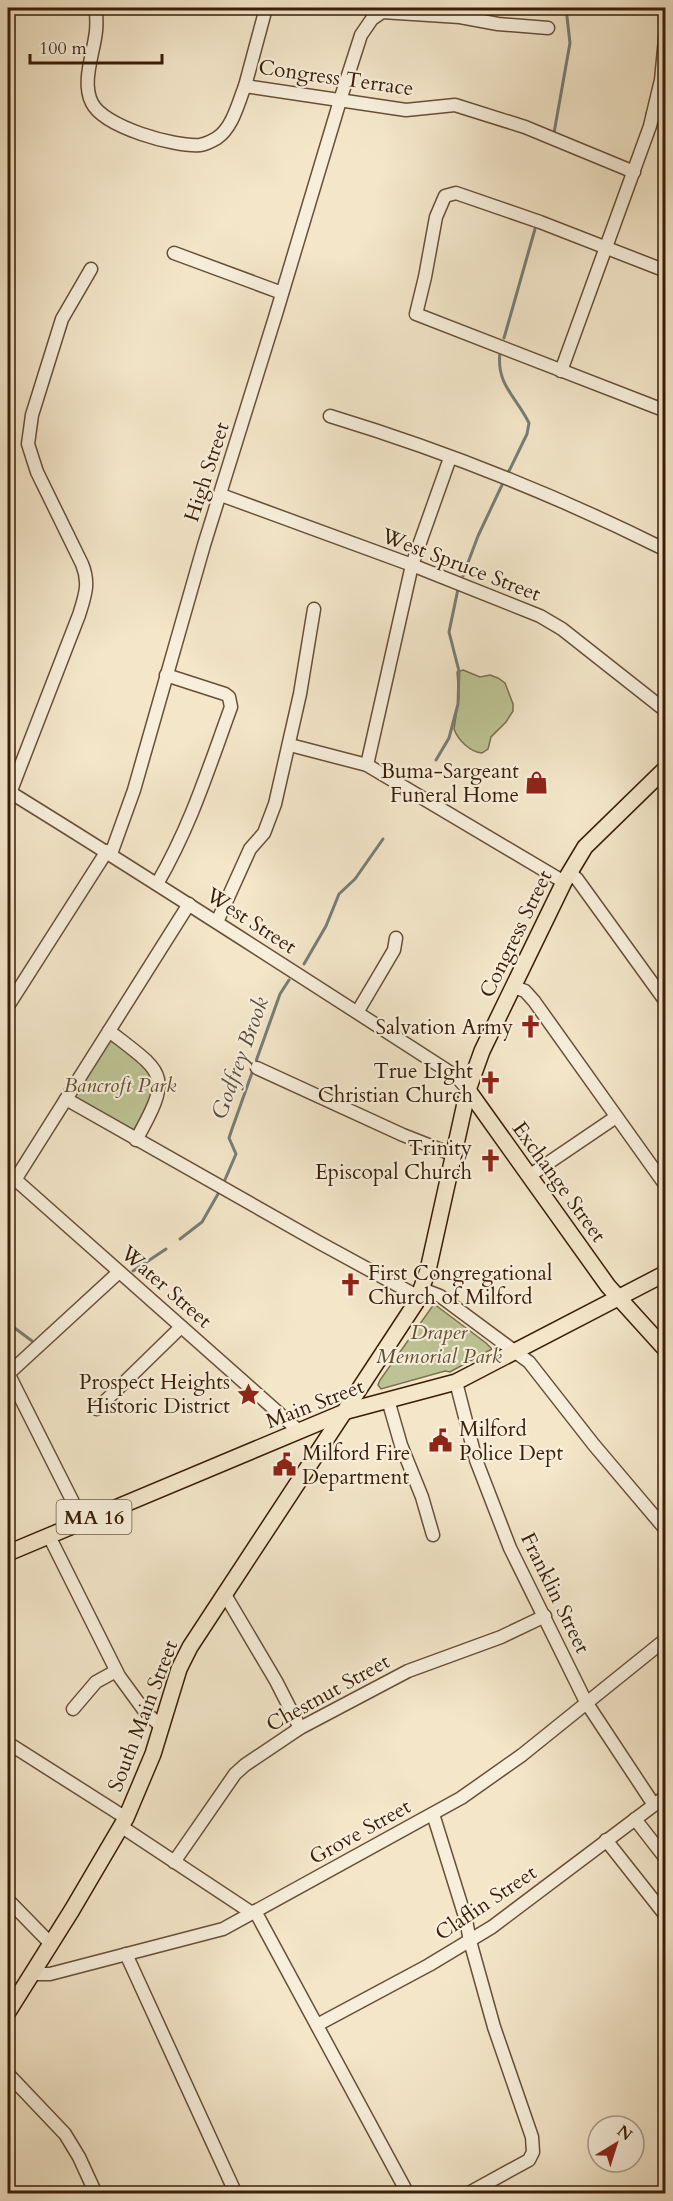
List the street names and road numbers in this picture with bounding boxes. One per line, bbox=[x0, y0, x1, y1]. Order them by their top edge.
street label: Congress Terrace bbox=[257, 53, 415, 103]
street label: High Street bbox=[177, 418, 237, 525]
street label: West Spruce Street bbox=[376, 521, 545, 609]
street label: Congress Street bbox=[473, 865, 560, 1003]
street label: West Street bbox=[199, 880, 302, 961]
street label: Exchange Street bbox=[505, 1116, 613, 1249]
street label: Water Street bbox=[113, 1239, 218, 1335]
street label: Main Street bbox=[262, 1372, 369, 1436]
road number: MA 16 bbox=[56, 1500, 132, 1534]
street label: Franklin Street bbox=[513, 1528, 597, 1659]
street label: South Main Street bbox=[101, 1636, 185, 1796]
street label: Chestnut Street bbox=[261, 1647, 395, 1739]
street label: Grove Street bbox=[304, 1792, 416, 1872]
street label: Claflin Street bbox=[430, 1858, 543, 1948]

